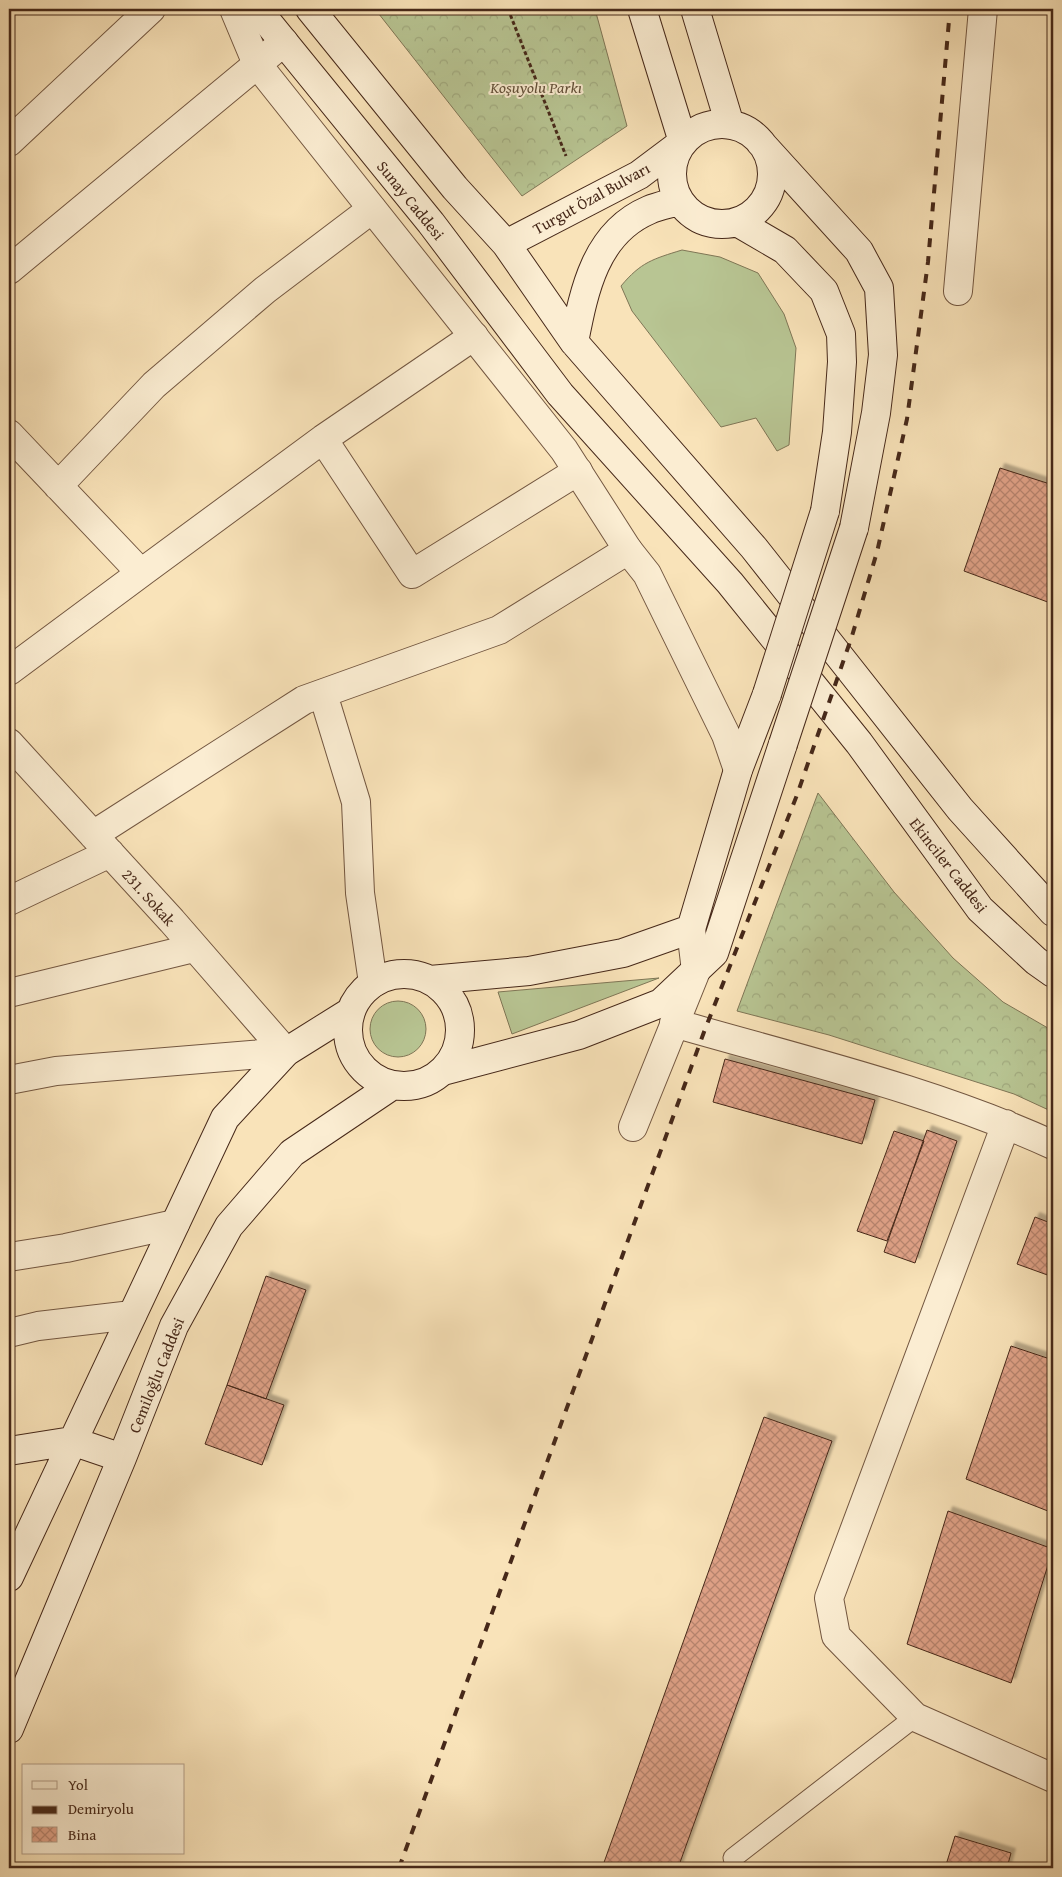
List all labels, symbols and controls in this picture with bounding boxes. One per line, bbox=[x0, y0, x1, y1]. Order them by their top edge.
park label: Koşuyolu Parkı bbox=[489, 75, 582, 99]
street label: Sunay Caddesi bbox=[371, 155, 451, 245]
street label: Turgut Özal Bulvarı bbox=[528, 156, 654, 240]
street label: Ekinciler Caddesi bbox=[904, 812, 994, 918]
street label: 231. Sokak bbox=[117, 863, 182, 932]
street label: Cemiloğlu Caddesi bbox=[122, 1313, 190, 1436]
legend bbox=[22, 1764, 185, 1854]
text: Yol bbox=[68, 1774, 88, 1795]
text: Demiryolu bbox=[68, 1798, 135, 1819]
text: Bina bbox=[68, 1824, 96, 1845]

